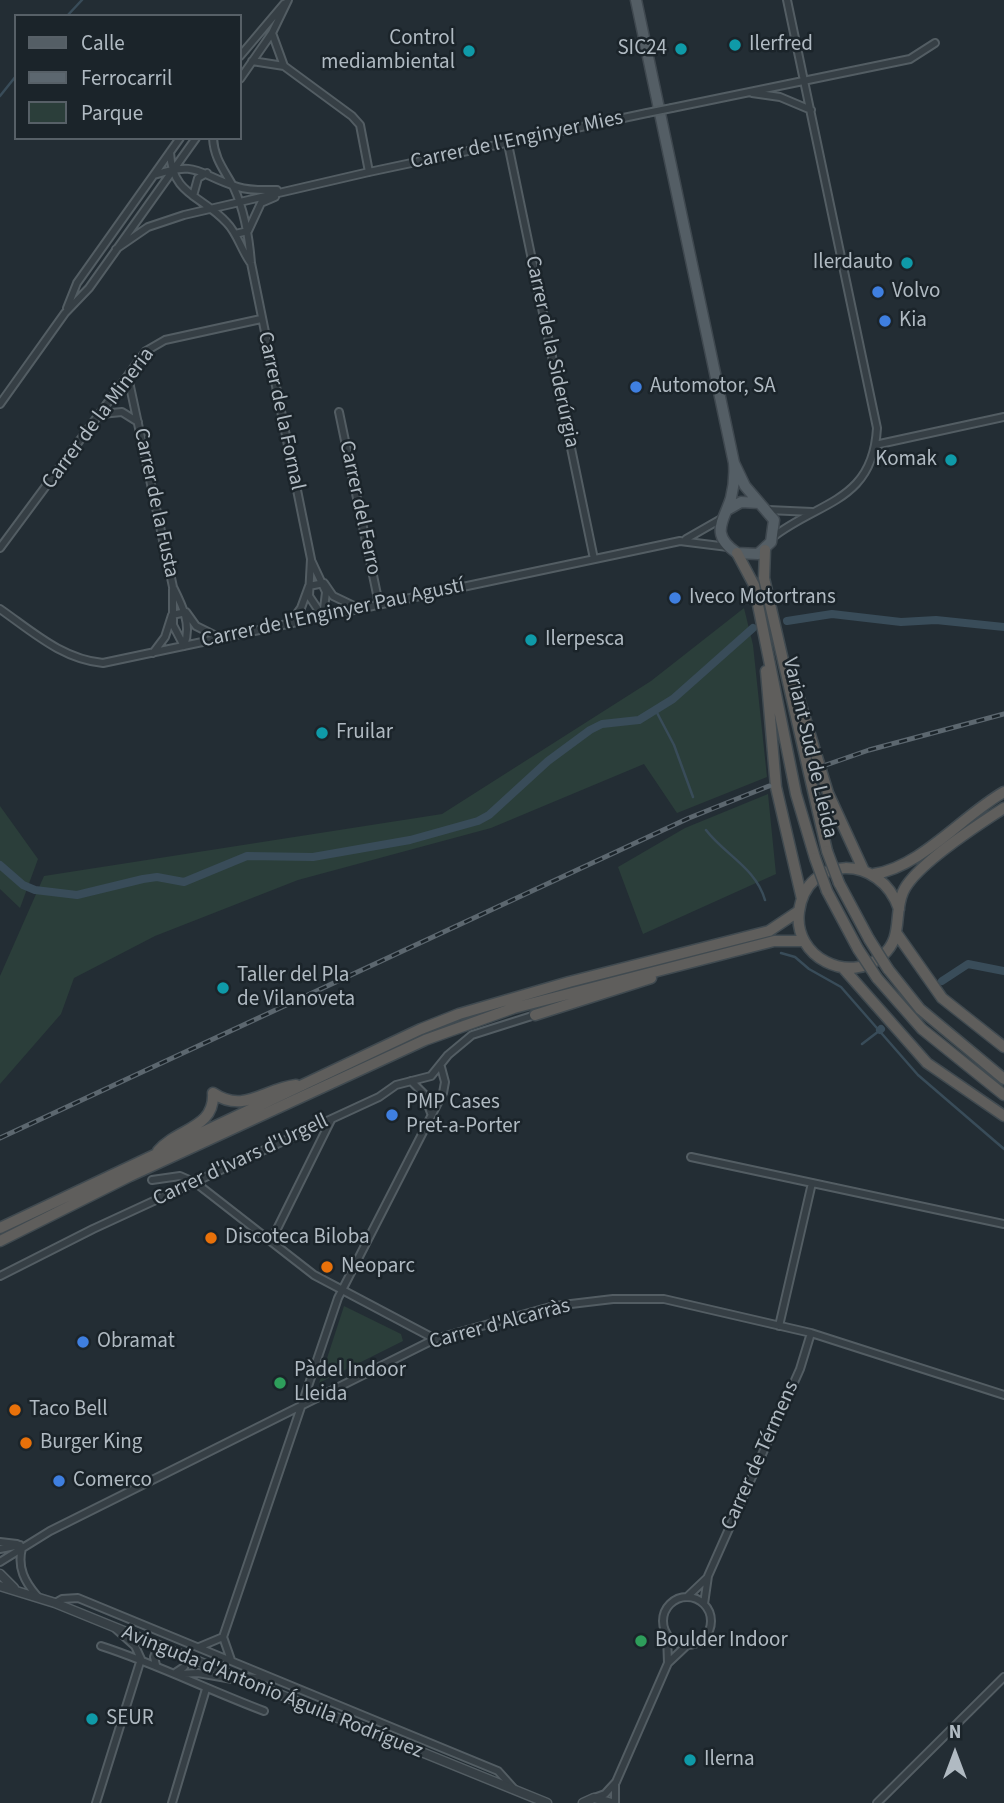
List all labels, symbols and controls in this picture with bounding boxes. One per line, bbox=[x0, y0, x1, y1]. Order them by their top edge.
legend bbox=[14, 14, 242, 140]
place label: Control mediambiental bbox=[321, 26, 455, 76]
text: Calle bbox=[81, 28, 125, 58]
place label: Ilerfred bbox=[749, 32, 813, 58]
place label: SIC24 bbox=[617, 36, 667, 62]
marker: Ilerfred bbox=[727, 37, 743, 53]
marker: SIC24 bbox=[673, 41, 689, 57]
marker: Control mediambiental bbox=[461, 43, 477, 59]
text: Ferrocarril bbox=[81, 63, 172, 93]
text: Parque bbox=[81, 98, 143, 128]
street label: Carrer de l'Enginyer Mies bbox=[408, 106, 626, 176]
place label: Ilerdauto bbox=[813, 250, 893, 276]
street label: Carrer de la Siderúrgia bbox=[518, 254, 584, 450]
marker: Ilerdauto bbox=[899, 255, 915, 271]
place label: Volvo bbox=[892, 279, 940, 305]
marker: Volvo bbox=[870, 284, 886, 300]
place label: Kia bbox=[899, 308, 927, 334]
marker: Kia bbox=[877, 313, 893, 329]
street label: Carrer de la Fornal bbox=[251, 329, 309, 493]
street label: Carrer de la Mineria bbox=[38, 343, 160, 495]
place label: Automotor, SA bbox=[650, 374, 776, 400]
marker: Automotor, SA bbox=[628, 379, 644, 395]
street label: Carrer de la Fusta bbox=[127, 426, 183, 580]
street label: Carrer del Ferro bbox=[332, 439, 386, 577]
place label: Komak bbox=[875, 447, 937, 473]
marker: Komak bbox=[943, 452, 959, 468]
street label: Carrer de l'Enginyer Pau Agustí bbox=[199, 574, 467, 654]
place label: Iveco Motortrans bbox=[689, 585, 836, 611]
marker: Iveco Motortrans bbox=[667, 590, 683, 606]
place label: Ilerpesca bbox=[545, 627, 624, 653]
marker: Ilerpesca bbox=[523, 632, 539, 648]
street label: Variant Sud de Lleida bbox=[776, 655, 842, 841]
place label: Fruilar bbox=[336, 720, 393, 746]
marker: Fruilar bbox=[314, 725, 330, 741]
place label: Taller del Pla de Vilanoveta bbox=[237, 963, 355, 1013]
marker: Taller del Pla de Vilanoveta bbox=[215, 980, 231, 996]
place label: PMP Cases Pret-a-Porter bbox=[406, 1090, 520, 1140]
marker: PMP Cases Pret-a-Porter bbox=[384, 1107, 400, 1123]
street label: Carrer d'Ivars d'Urgell bbox=[149, 1109, 333, 1213]
place label: Discoteca Biloba bbox=[225, 1225, 370, 1251]
marker: Discoteca Biloba bbox=[203, 1230, 219, 1246]
place label: Neoparc bbox=[341, 1254, 415, 1280]
marker: Neoparc bbox=[319, 1259, 335, 1275]
street label: Carrer d'Alcarràs bbox=[427, 1294, 573, 1356]
place label: Obramat bbox=[97, 1329, 175, 1355]
marker: Obramat bbox=[75, 1334, 91, 1350]
place label: Pàdel Indoor Lleida bbox=[294, 1358, 406, 1408]
marker: Pàdel Indoor Lleida bbox=[272, 1375, 288, 1391]
street label: Carrer de Térmens bbox=[717, 1377, 805, 1535]
place label: Taco Bell bbox=[29, 1397, 108, 1423]
marker: Taco Bell bbox=[7, 1402, 23, 1418]
place label: Burger King bbox=[40, 1430, 142, 1456]
marker: Burger King bbox=[18, 1435, 34, 1451]
place label: Comerco bbox=[73, 1468, 152, 1494]
marker: Comerco bbox=[51, 1473, 67, 1489]
street label: Avinguda d'Antonio Águila Rodríguez bbox=[118, 1621, 426, 1765]
place label: Boulder Indoor bbox=[655, 1628, 788, 1654]
marker: Boulder Indoor bbox=[633, 1633, 649, 1649]
place label: SEUR bbox=[106, 1706, 154, 1732]
marker: SEUR bbox=[84, 1711, 100, 1727]
north arrow bbox=[920, 1719, 990, 1789]
text: N bbox=[949, 1719, 961, 1746]
place label: Ilerna bbox=[704, 1747, 755, 1773]
marker: Ilerna bbox=[682, 1752, 698, 1768]

